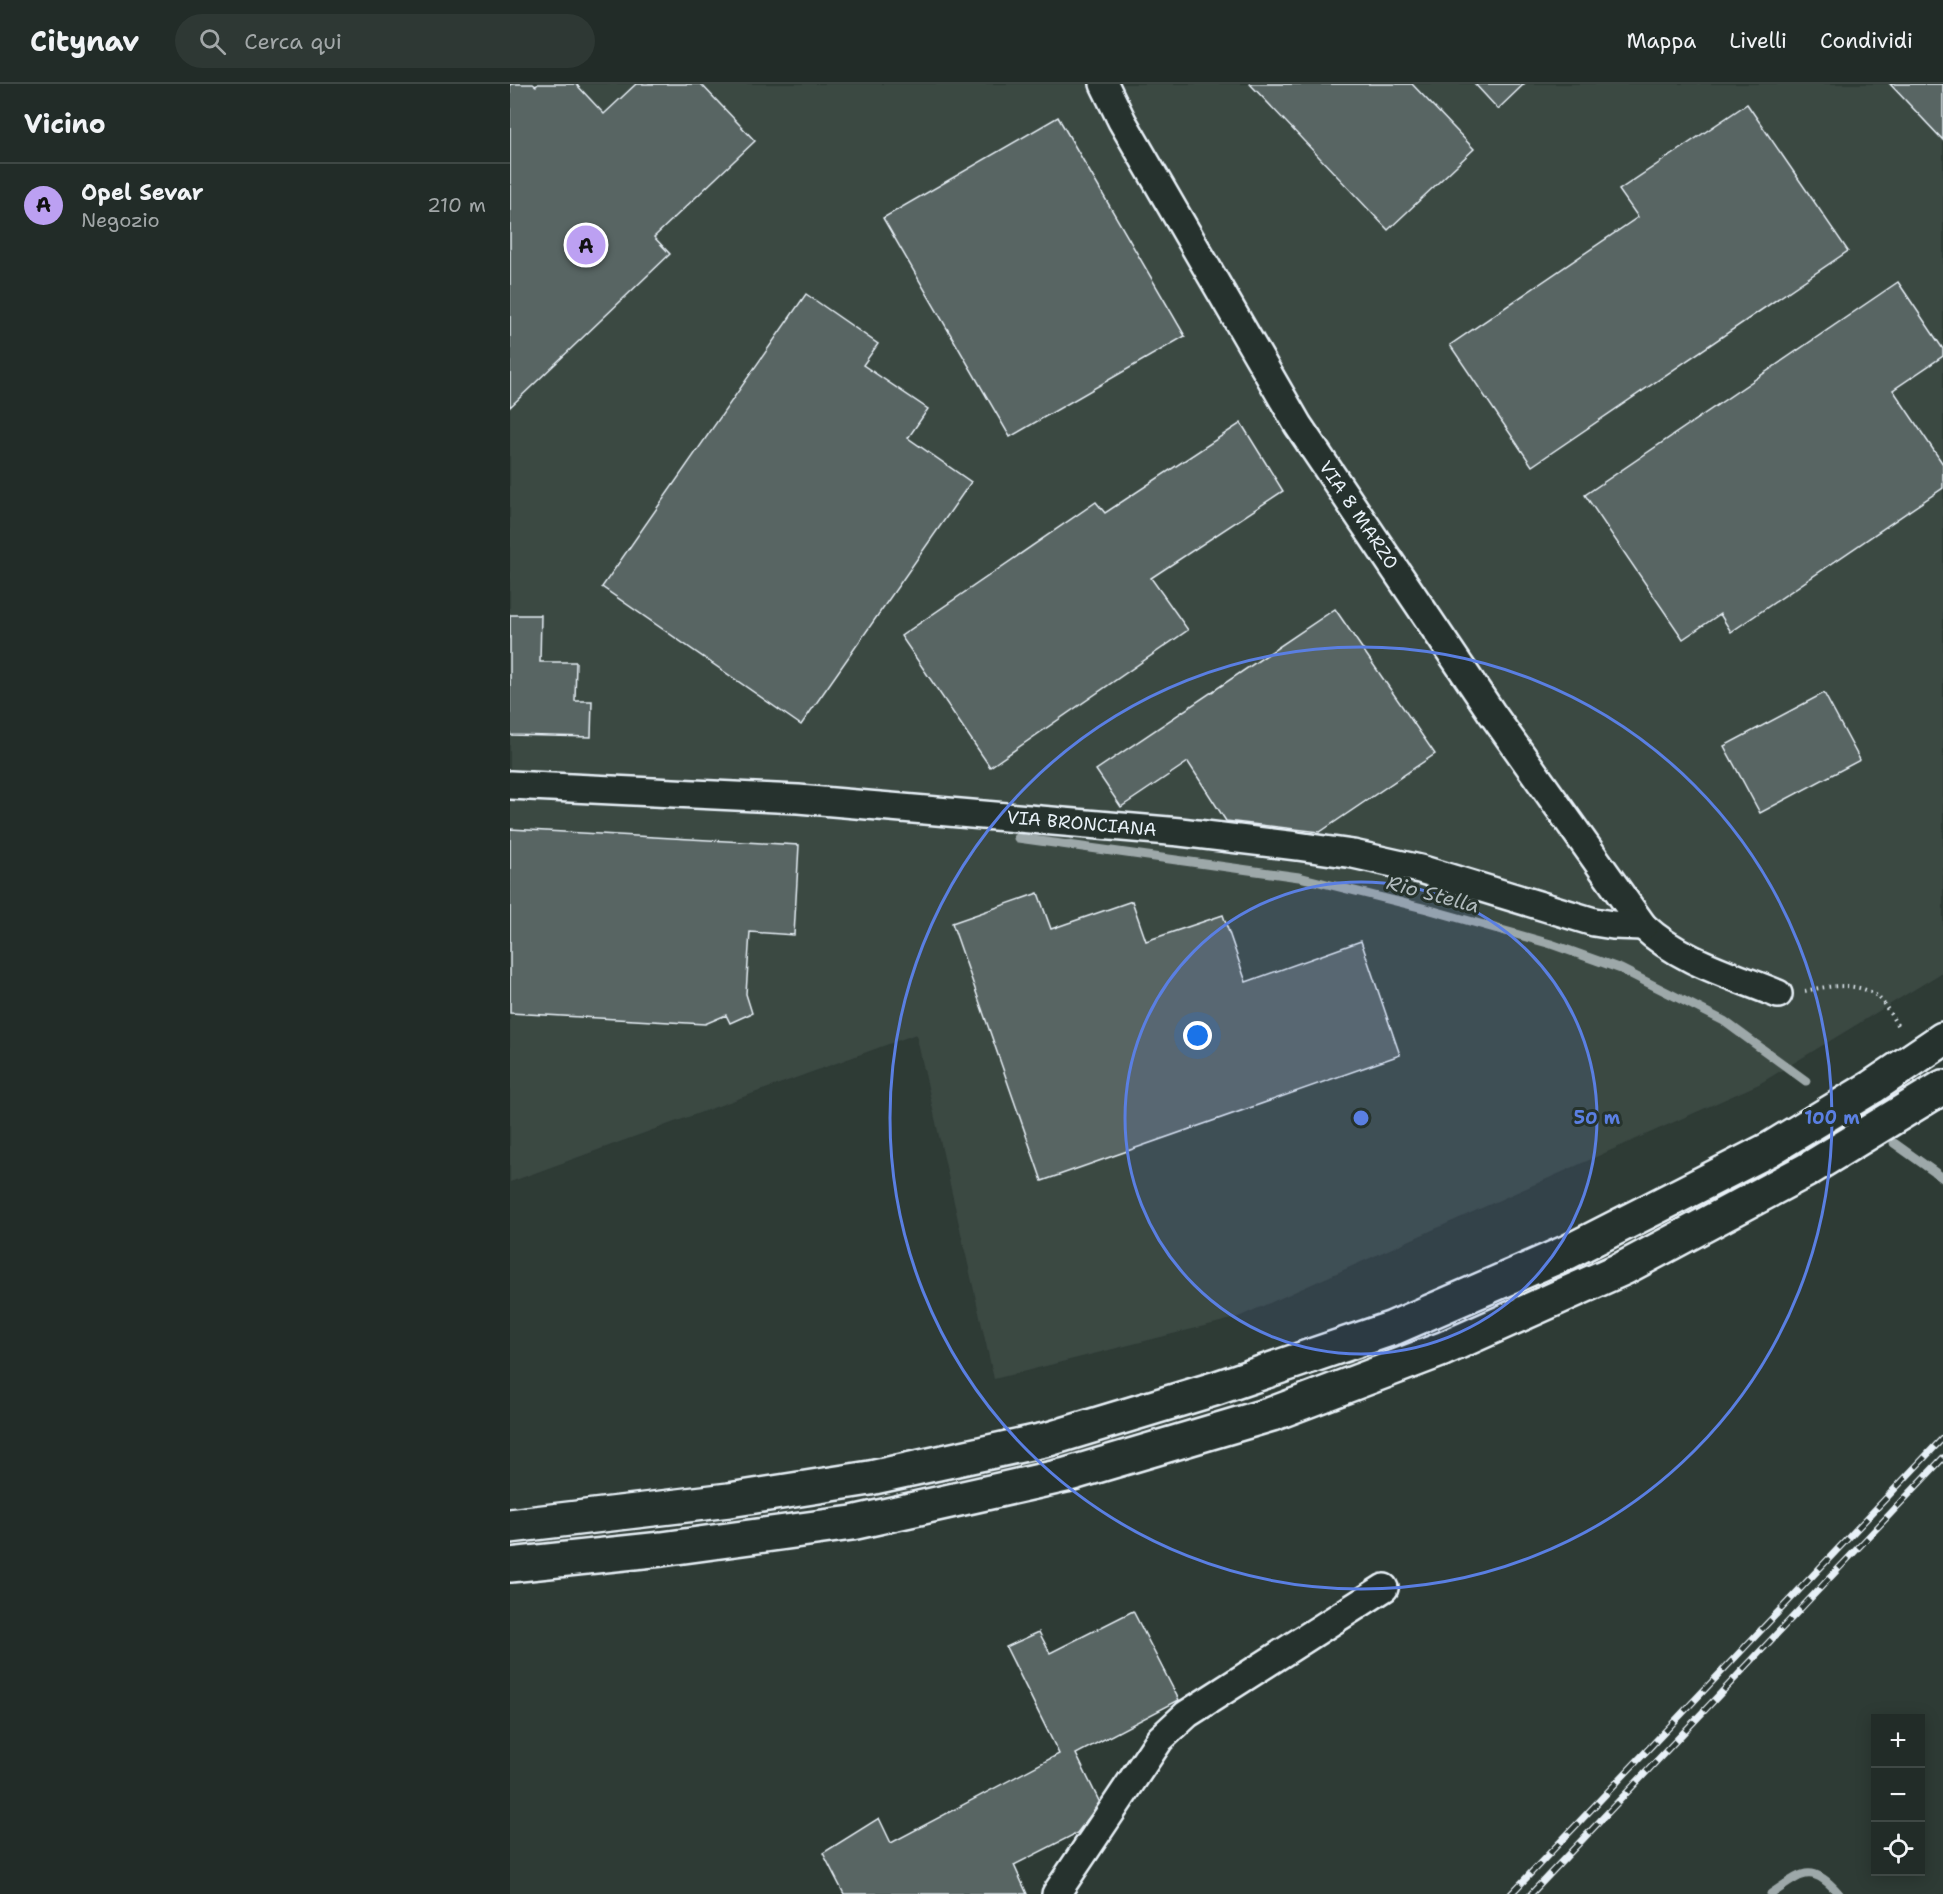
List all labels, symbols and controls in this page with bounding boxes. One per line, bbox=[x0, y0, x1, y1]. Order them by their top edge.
search box bbox=[175, 14, 595, 68]
text: Citynav bbox=[30, 22, 139, 60]
icon: search bbox=[196, 25, 229, 58]
text: Cerca qui bbox=[244, 27, 342, 56]
text: Mappa bbox=[1626, 27, 1696, 55]
text: Livelli bbox=[1729, 27, 1787, 55]
text: Condividi bbox=[1820, 27, 1913, 55]
text: Vicino bbox=[24, 106, 106, 141]
text: Opel Sevar bbox=[81, 178, 203, 207]
text: A bbox=[36, 192, 51, 218]
text: 210 m bbox=[427, 192, 486, 218]
text: Negozio bbox=[81, 207, 160, 233]
pin: A bbox=[566, 222, 606, 268]
street label: VIA 8 MARZO bbox=[1314, 456, 1404, 574]
street label: VIA BRONCIANA bbox=[1006, 805, 1158, 842]
water label: Rio Stella bbox=[1384, 869, 1482, 919]
your location bbox=[1183, 1021, 1212, 1050]
text: 50 m bbox=[1574, 1106, 1621, 1130]
text: 100 m bbox=[1804, 1106, 1860, 1130]
centre of rings bbox=[1351, 1108, 1371, 1128]
map controls bbox=[1871, 1714, 1925, 1876]
button: + bbox=[1871, 1714, 1925, 1768]
button: − bbox=[1871, 1768, 1925, 1822]
button: locate bbox=[1871, 1822, 1925, 1876]

